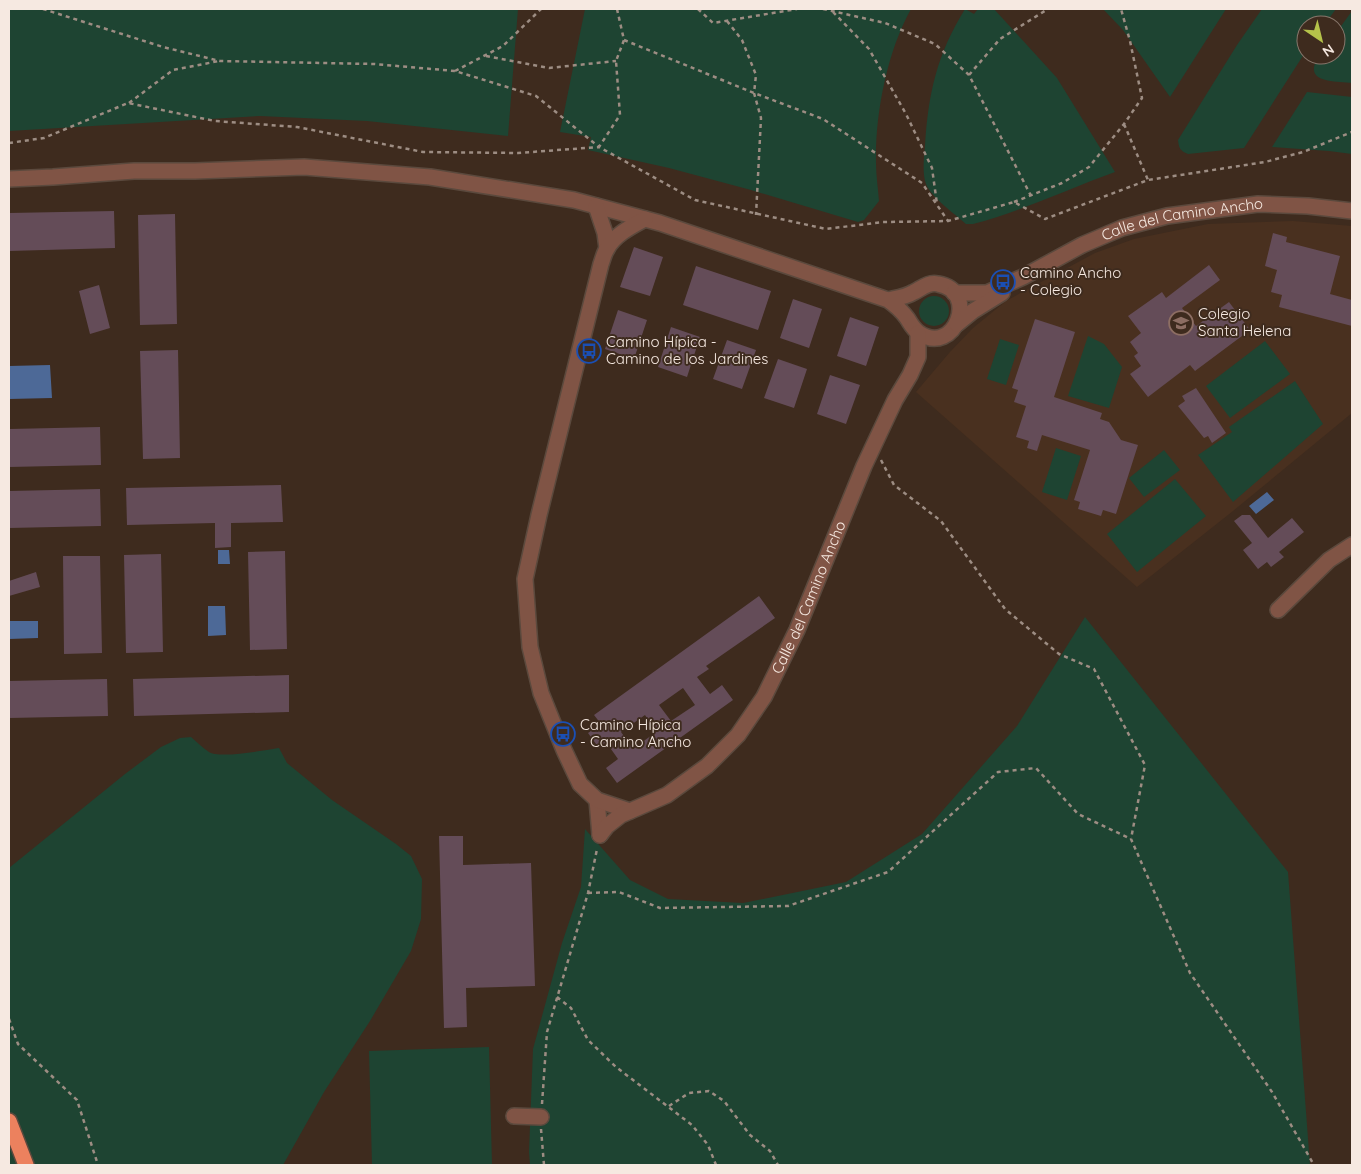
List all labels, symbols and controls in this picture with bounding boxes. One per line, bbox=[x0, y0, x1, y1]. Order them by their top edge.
north arrow bbox=[1296, 15, 1346, 65]
text: N bbox=[1319, 40, 1338, 61]
street label: Calle del Camino Ancho bbox=[1098, 194, 1263, 245]
place label: Camino Ancho - Colegio bbox=[1020, 263, 1121, 299]
bus stop icon: Camino Ancho - Colegio bbox=[990, 269, 1016, 295]
place label: Colegio Santa Helena bbox=[1198, 304, 1291, 340]
school or university icon: Colegio Santa Helena bbox=[1168, 310, 1194, 336]
place label: Camino Hípica - Camino de los Jardines bbox=[606, 332, 768, 368]
bus stop icon: Camino Hípica - Camino de los Jardines bbox=[576, 338, 602, 364]
street label: Calle del Camino Ancho bbox=[767, 518, 850, 677]
place label: Camino Hípica - Camino Ancho bbox=[580, 715, 691, 751]
bus stop icon: Camino Hípica - Camino Ancho bbox=[550, 721, 576, 747]

